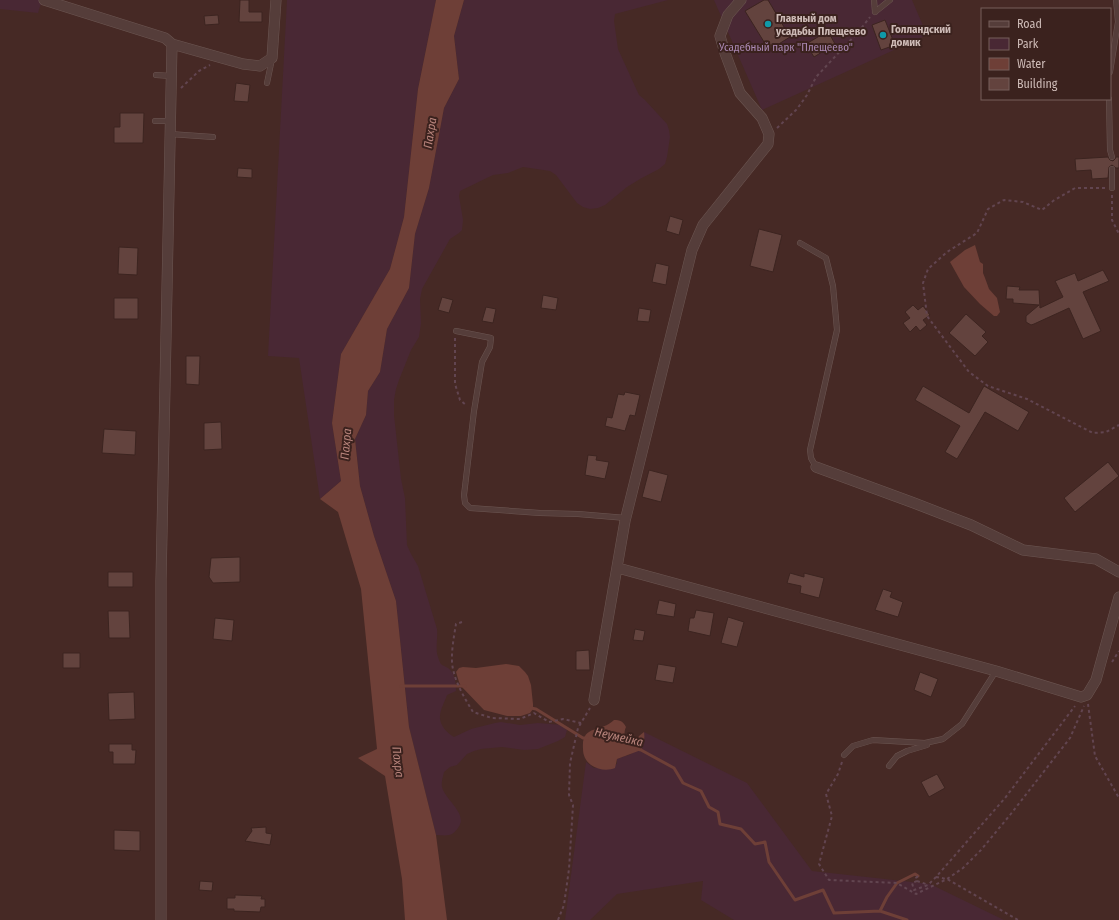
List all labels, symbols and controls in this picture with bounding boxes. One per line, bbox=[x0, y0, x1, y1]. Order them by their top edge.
legend bbox=[981, 8, 1111, 100]
place label: Главный дом усадьбы Плещеево bbox=[775, 12, 866, 38]
text: Road bbox=[1017, 17, 1042, 31]
marker: Главный дом усадьбы Плещеево bbox=[763, 19, 773, 29]
place label: Голландский домик bbox=[890, 23, 951, 49]
marker: Голландский домик bbox=[878, 30, 888, 40]
text: Park bbox=[1017, 37, 1039, 51]
park label: Усадебный парк "Плещеево" bbox=[718, 41, 853, 54]
text: Water bbox=[1017, 57, 1046, 71]
text: Building bbox=[1017, 77, 1058, 91]
water label: Пахра bbox=[421, 116, 439, 150]
water label: Пахра bbox=[338, 428, 354, 460]
water label: Неумейка bbox=[593, 725, 645, 749]
water label: Пахра bbox=[389, 746, 407, 778]

